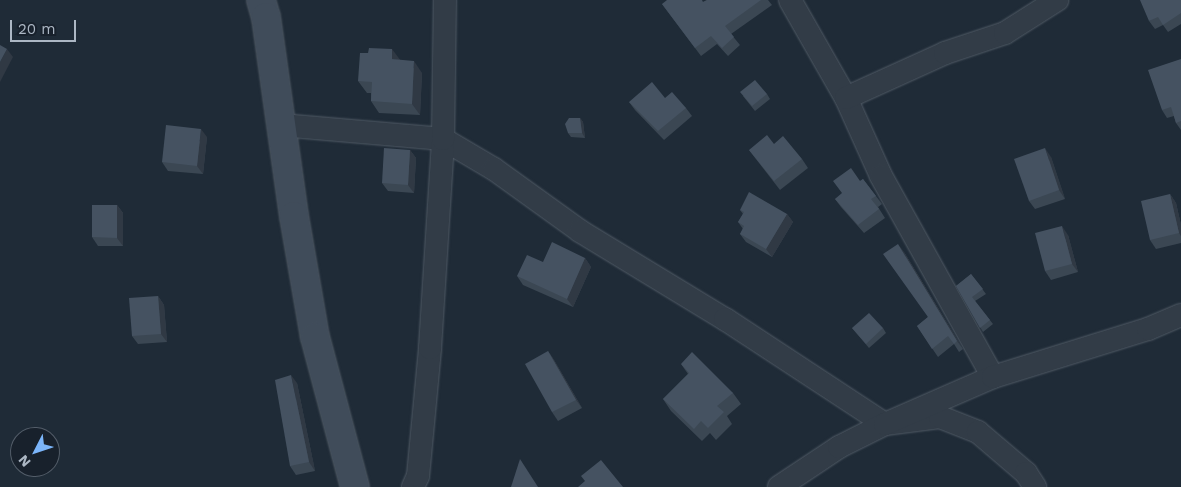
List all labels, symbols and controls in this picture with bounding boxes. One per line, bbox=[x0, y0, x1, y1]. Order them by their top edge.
scale bar bbox=[12, 10, 79, 42]
text: 20 m bbox=[18, 20, 56, 38]
north arrow bbox=[10, 427, 60, 477]
text: N bbox=[15, 452, 34, 470]

